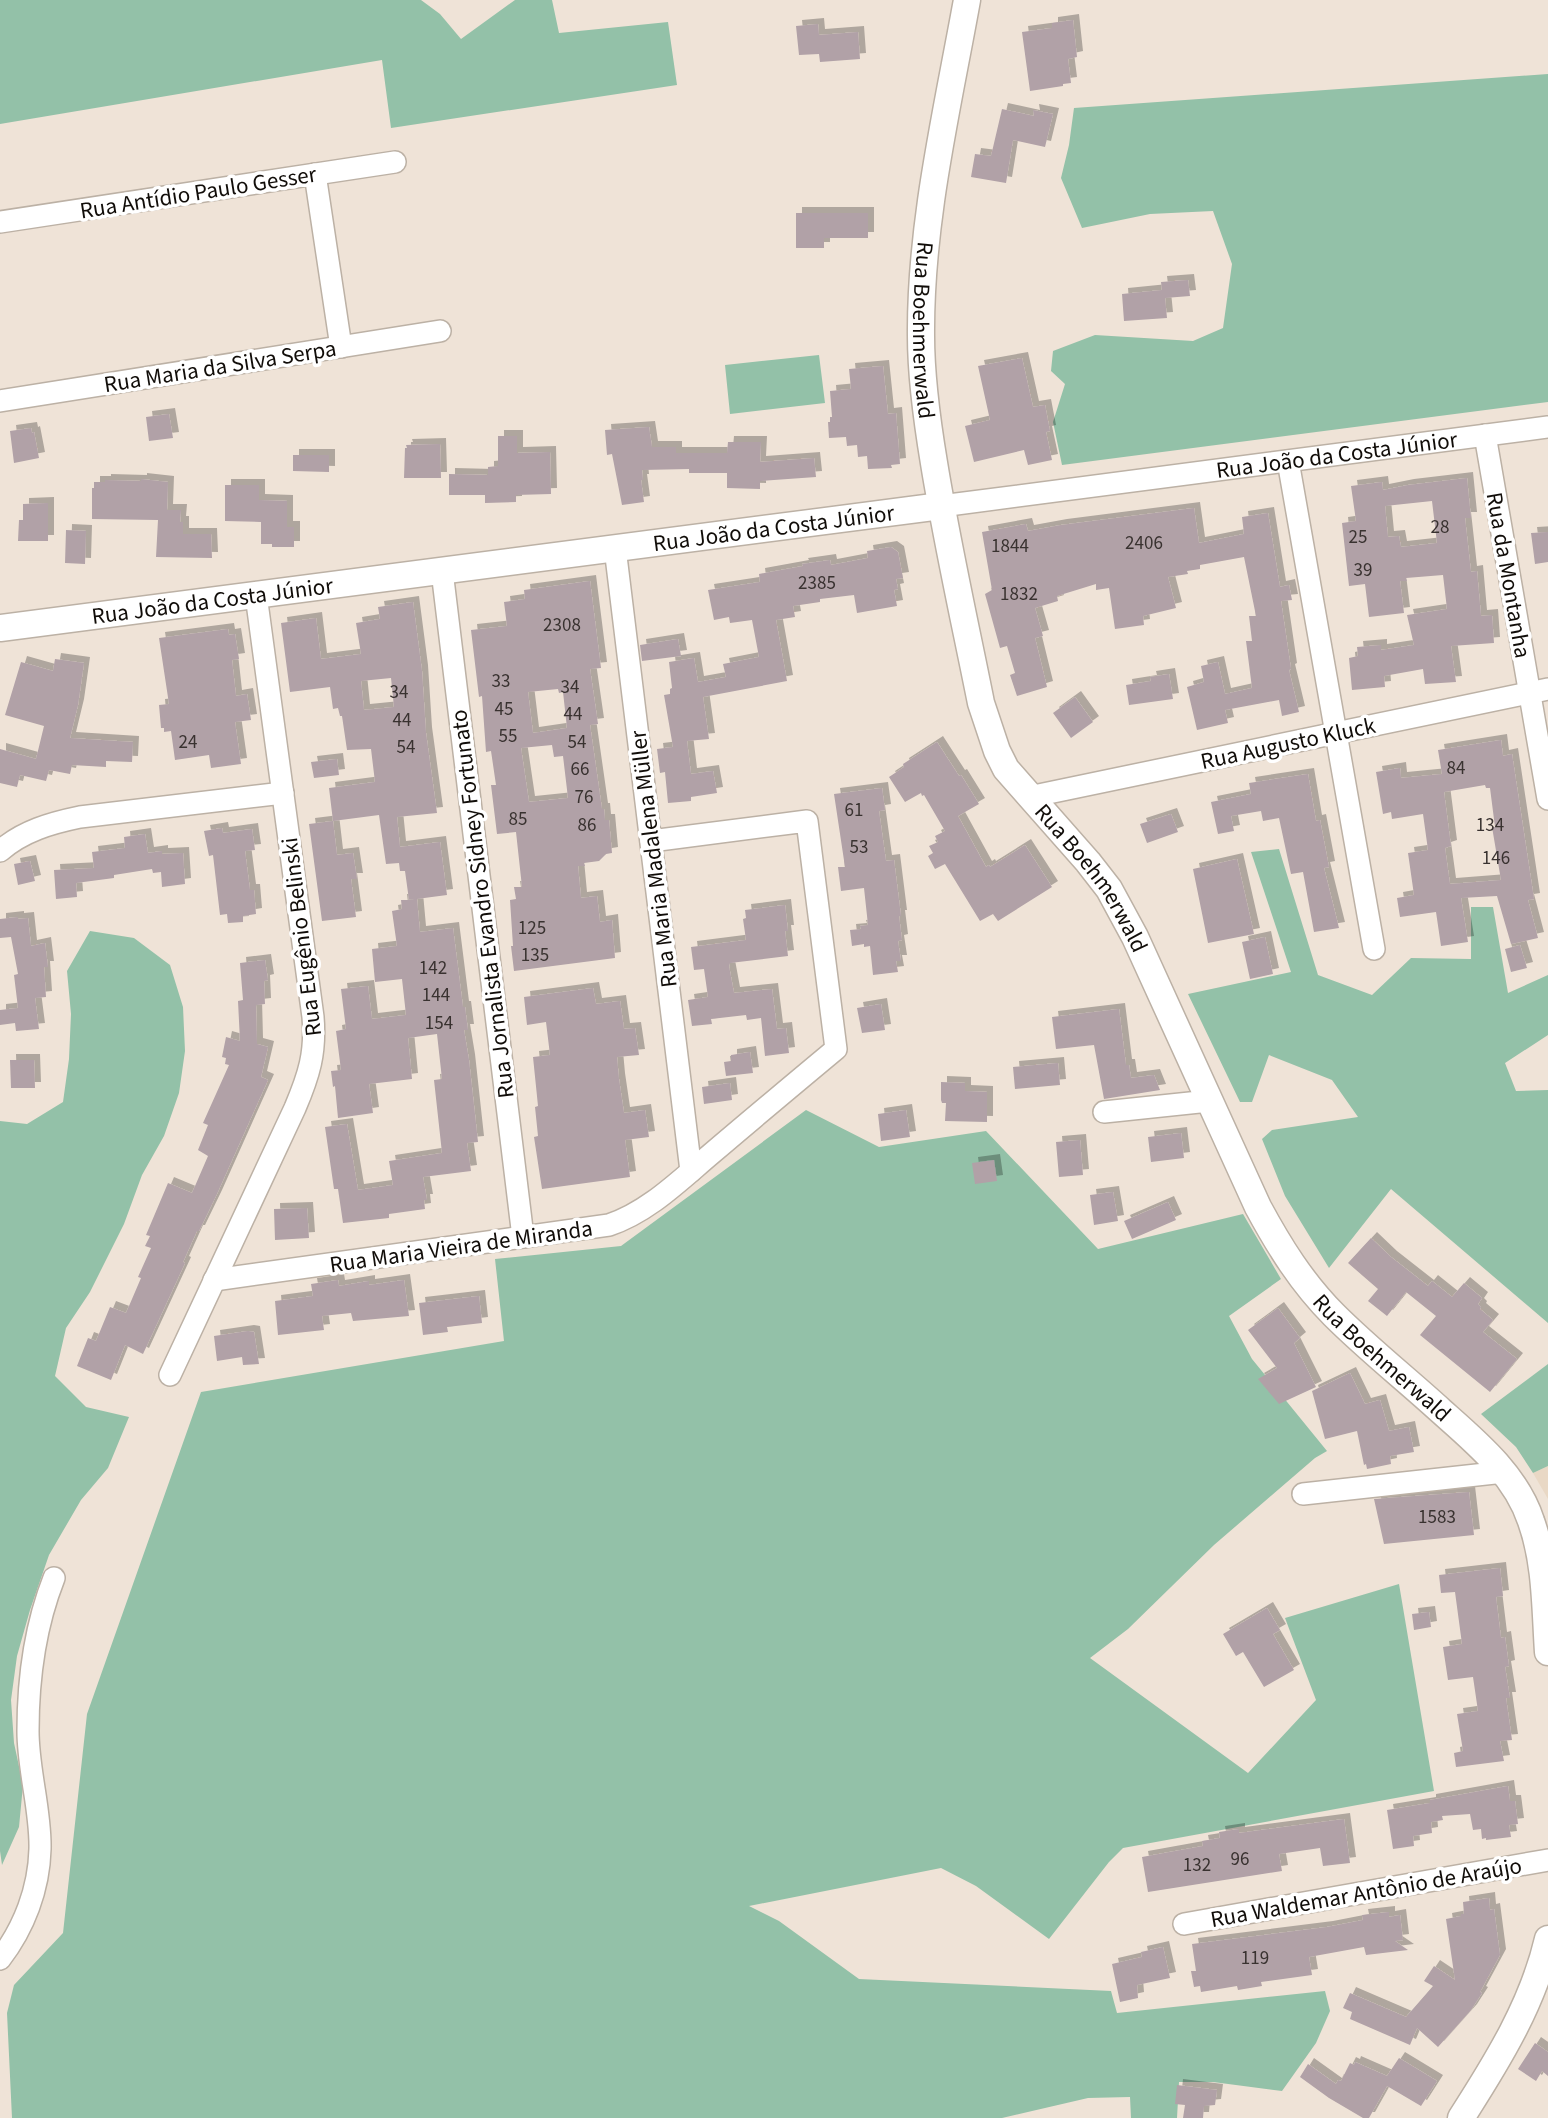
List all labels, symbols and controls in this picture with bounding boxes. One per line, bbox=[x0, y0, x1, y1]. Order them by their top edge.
street label: Rua Antídio Paulo Gesser bbox=[77, 157, 320, 227]
street label: Rua Boehmerwald bbox=[904, 240, 943, 421]
street label: Rua Maria da Silva Serpa bbox=[101, 332, 339, 401]
street label: Rua João da Costa Júnior bbox=[1214, 423, 1460, 487]
street label: Rua da Montanha bbox=[1478, 489, 1539, 661]
street label: Rua João da Costa Júnior bbox=[651, 496, 897, 560]
house number: 28 bbox=[1431, 514, 1449, 541]
house number: 25 bbox=[1349, 524, 1367, 551]
house number: 2406 bbox=[1125, 530, 1163, 557]
house number: 1844 bbox=[991, 533, 1029, 560]
house number: 39 bbox=[1354, 557, 1372, 584]
street label: Rua João da Costa Júnior bbox=[90, 569, 336, 633]
house number: 2385 bbox=[798, 570, 836, 597]
house number: 1832 bbox=[1000, 581, 1038, 608]
house number: 2308 bbox=[543, 612, 581, 639]
house number: 33 bbox=[492, 668, 510, 695]
house number: 34 bbox=[561, 674, 579, 701]
house number: 34 bbox=[390, 679, 408, 706]
house number: 45 bbox=[495, 696, 513, 723]
house number: 44 bbox=[564, 701, 582, 728]
house number: 44 bbox=[393, 707, 411, 734]
street label: Rua Jornalista Evandro Sidney Fortunato bbox=[442, 708, 523, 1100]
street label: Rua Augusto Kluck bbox=[1198, 709, 1379, 778]
house number: 55 bbox=[499, 723, 517, 750]
street label: Rua Maria Madalena Müller bbox=[621, 727, 686, 989]
house number: 24 bbox=[179, 729, 197, 756]
house number: 54 bbox=[568, 729, 586, 756]
house number: 54 bbox=[397, 734, 415, 761]
house number: 84 bbox=[1447, 755, 1465, 782]
house number: 66 bbox=[571, 756, 589, 783]
house number: 76 bbox=[575, 784, 593, 811]
street label: Rua Boehmerwald bbox=[1027, 796, 1156, 958]
house number: 61 bbox=[845, 797, 863, 824]
house number: 85 bbox=[509, 806, 527, 833]
house number: 86 bbox=[578, 812, 596, 839]
house number: 134 bbox=[1476, 812, 1504, 839]
house number: 53 bbox=[850, 834, 868, 861]
street label: Rua Eugênio Belinski bbox=[273, 836, 330, 1038]
house number: 146 bbox=[1482, 845, 1510, 872]
house number: 125 bbox=[518, 915, 546, 942]
house number: 135 bbox=[521, 942, 549, 969]
house number: 142 bbox=[419, 955, 447, 982]
house number: 144 bbox=[422, 982, 450, 1009]
house number: 154 bbox=[425, 1010, 453, 1037]
street label: Rua Maria Vieira de Miranda bbox=[327, 1212, 595, 1281]
street label: Rua Boehmerwald bbox=[1305, 1286, 1458, 1430]
house number: 1583 bbox=[1418, 1504, 1456, 1531]
house number: 96 bbox=[1231, 1846, 1249, 1873]
street label: Rua Waldemar Antônio de Araújo bbox=[1208, 1849, 1524, 1936]
house number: 132 bbox=[1183, 1852, 1211, 1879]
house number: 119 bbox=[1241, 1945, 1269, 1972]

